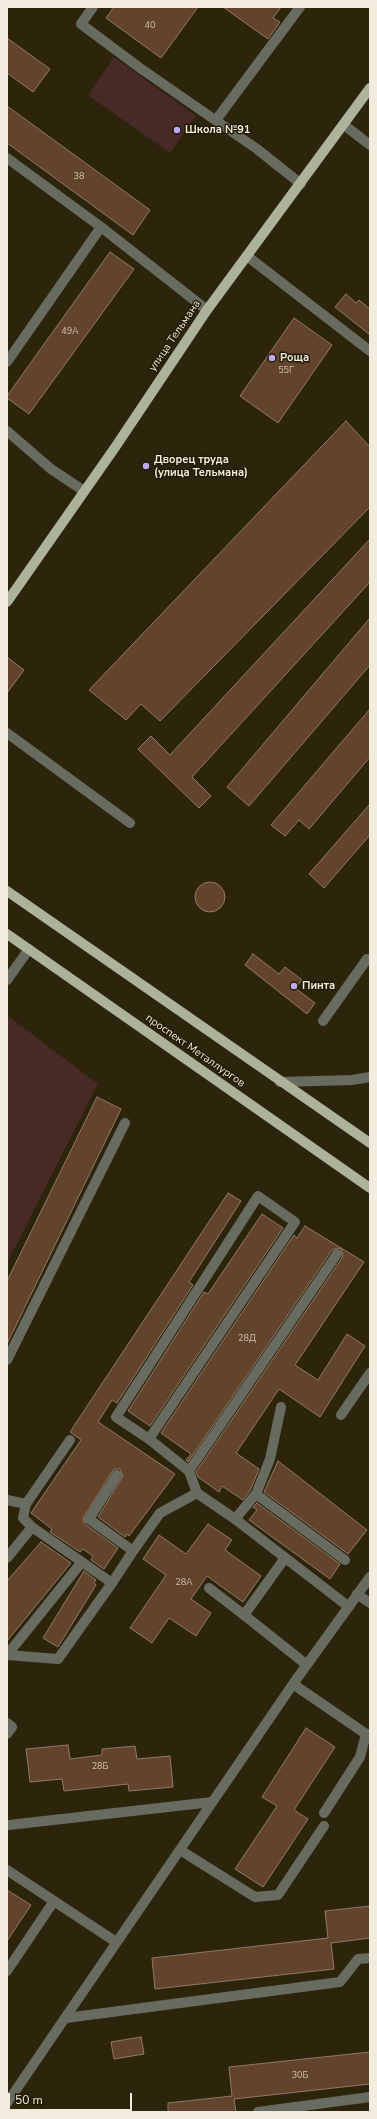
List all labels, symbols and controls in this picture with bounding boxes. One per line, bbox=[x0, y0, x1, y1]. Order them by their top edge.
house number: 40 bbox=[145, 21, 155, 31]
place label: Школа №91 bbox=[185, 123, 250, 137]
marker: Школа №91 bbox=[172, 125, 182, 135]
house number: 38 bbox=[74, 172, 84, 182]
street label: улица Тельмана bbox=[146, 298, 204, 374]
house number: 49А bbox=[61, 327, 79, 337]
place label: Роща bbox=[280, 351, 309, 365]
marker: Роща bbox=[267, 353, 277, 363]
house number: 55Г bbox=[278, 366, 294, 376]
place label: Дворец труда (улица Тельмана) bbox=[154, 453, 248, 479]
marker: Дворец труда (улица Тельмана) bbox=[141, 461, 151, 471]
place label: Пинта bbox=[302, 979, 335, 993]
marker: Пинта bbox=[289, 981, 299, 991]
street label: проспект Металлургов bbox=[143, 1012, 247, 1090]
house number: 28Д bbox=[238, 1334, 256, 1344]
house number: 28А bbox=[175, 1578, 193, 1588]
house number: 28Б bbox=[92, 1762, 108, 1772]
house number: 30Б bbox=[292, 2071, 308, 2081]
scale bar bbox=[10, 2085, 134, 2111]
text: 50 m bbox=[15, 2092, 43, 2108]

